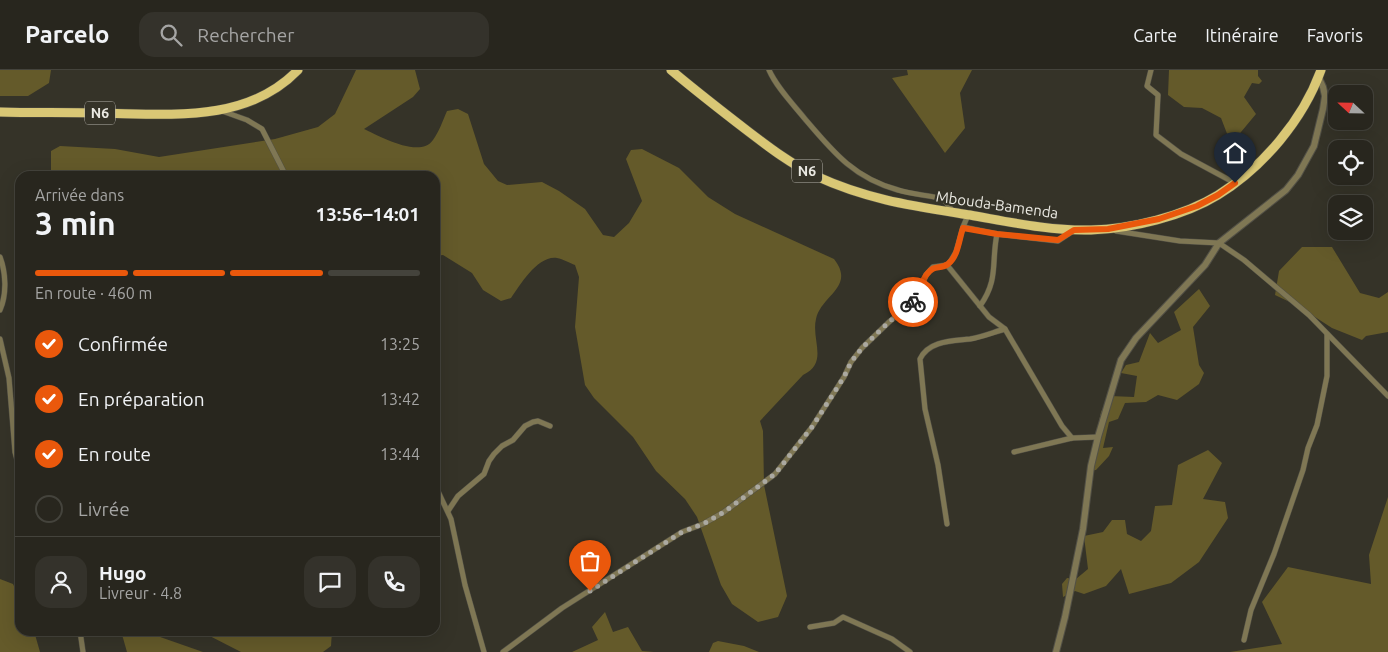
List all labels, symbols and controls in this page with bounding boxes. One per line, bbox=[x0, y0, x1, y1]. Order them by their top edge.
search box bbox=[139, 12, 489, 57]
text: Parcelo bbox=[25, 21, 109, 48]
icon: search bbox=[157, 21, 185, 49]
text: Rechercher bbox=[197, 24, 294, 46]
text: Carte bbox=[1133, 25, 1177, 45]
text: Itinéraire bbox=[1205, 25, 1279, 45]
text: Favoris bbox=[1307, 25, 1363, 45]
north arrow bbox=[1328, 85, 1372, 130]
map controls bbox=[1328, 85, 1373, 240]
road number: N6 bbox=[85, 102, 115, 124]
pin bbox=[1214, 132, 1256, 183]
icon: home bbox=[1221, 139, 1249, 167]
button: locate bbox=[1328, 140, 1373, 185]
road number: N6 bbox=[792, 160, 822, 182]
text: Arrivée dans bbox=[35, 186, 124, 204]
street label: Mbouda-Bamenda bbox=[935, 187, 1059, 222]
button: layers bbox=[1328, 195, 1373, 240]
text: 13:56–14:01 bbox=[315, 203, 420, 225]
text: 3 min bbox=[35, 205, 116, 241]
courier bbox=[888, 277, 938, 327]
text: En route · 460 m bbox=[35, 284, 152, 302]
icon: bike bbox=[899, 288, 927, 316]
icon: check bbox=[35, 330, 63, 358]
text: Confirmée bbox=[78, 333, 168, 355]
text: 13:25 bbox=[380, 335, 420, 353]
icon: check bbox=[35, 385, 63, 413]
text: En préparation bbox=[78, 388, 205, 410]
text: 13:42 bbox=[380, 390, 420, 408]
icon: check bbox=[35, 440, 63, 468]
text: En route bbox=[78, 443, 151, 465]
text: 13:44 bbox=[380, 445, 420, 463]
text: Livrée bbox=[78, 498, 130, 520]
pin bbox=[569, 540, 611, 591]
icon: bag bbox=[576, 547, 604, 575]
button: person bbox=[35, 556, 87, 608]
button: chat bbox=[304, 556, 356, 608]
button: phone bbox=[368, 556, 420, 608]
text: Hugo bbox=[99, 562, 147, 584]
text: Livreur · 4.8 bbox=[99, 584, 182, 602]

